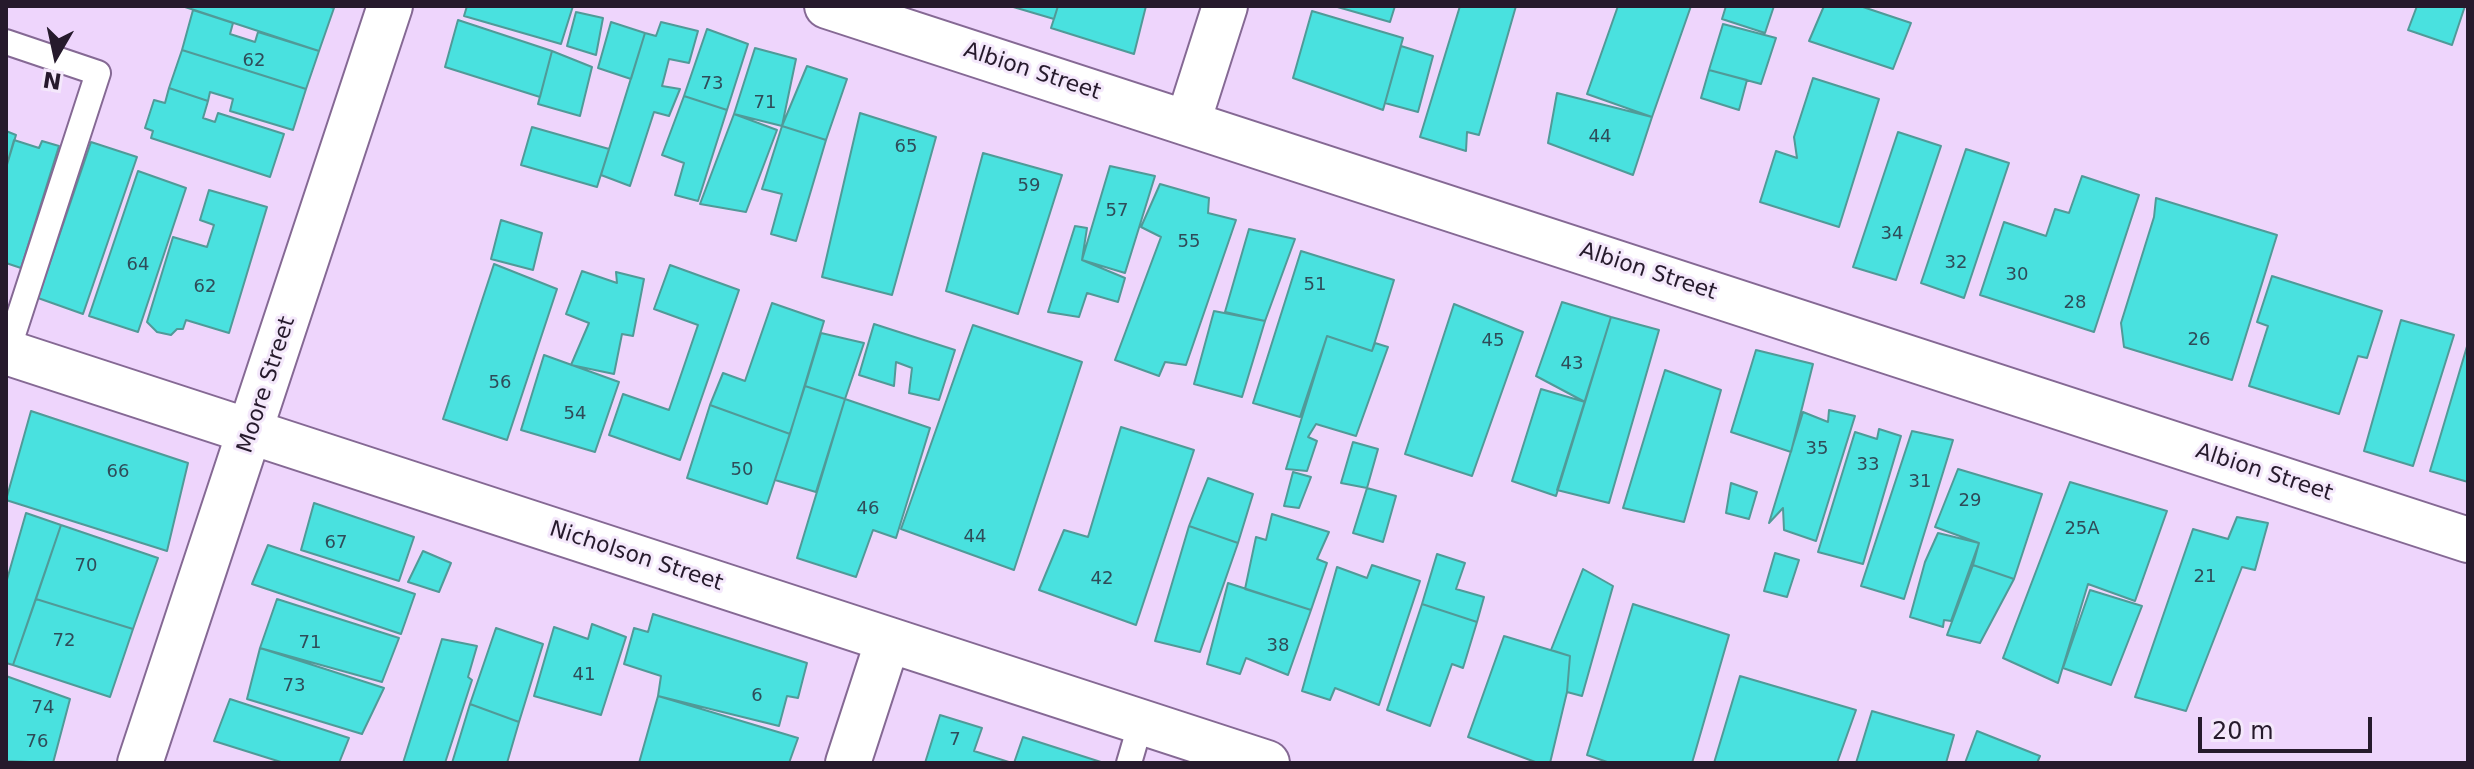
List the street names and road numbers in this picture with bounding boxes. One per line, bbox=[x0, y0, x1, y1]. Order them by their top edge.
street label: Albion Street bbox=[960, 37, 1104, 107]
street label: Albion Street bbox=[1576, 237, 1720, 307]
street label: Moore Street bbox=[233, 313, 301, 457]
street label: Albion Street bbox=[2192, 438, 2336, 508]
street label: Nicholson Street bbox=[546, 516, 726, 598]

